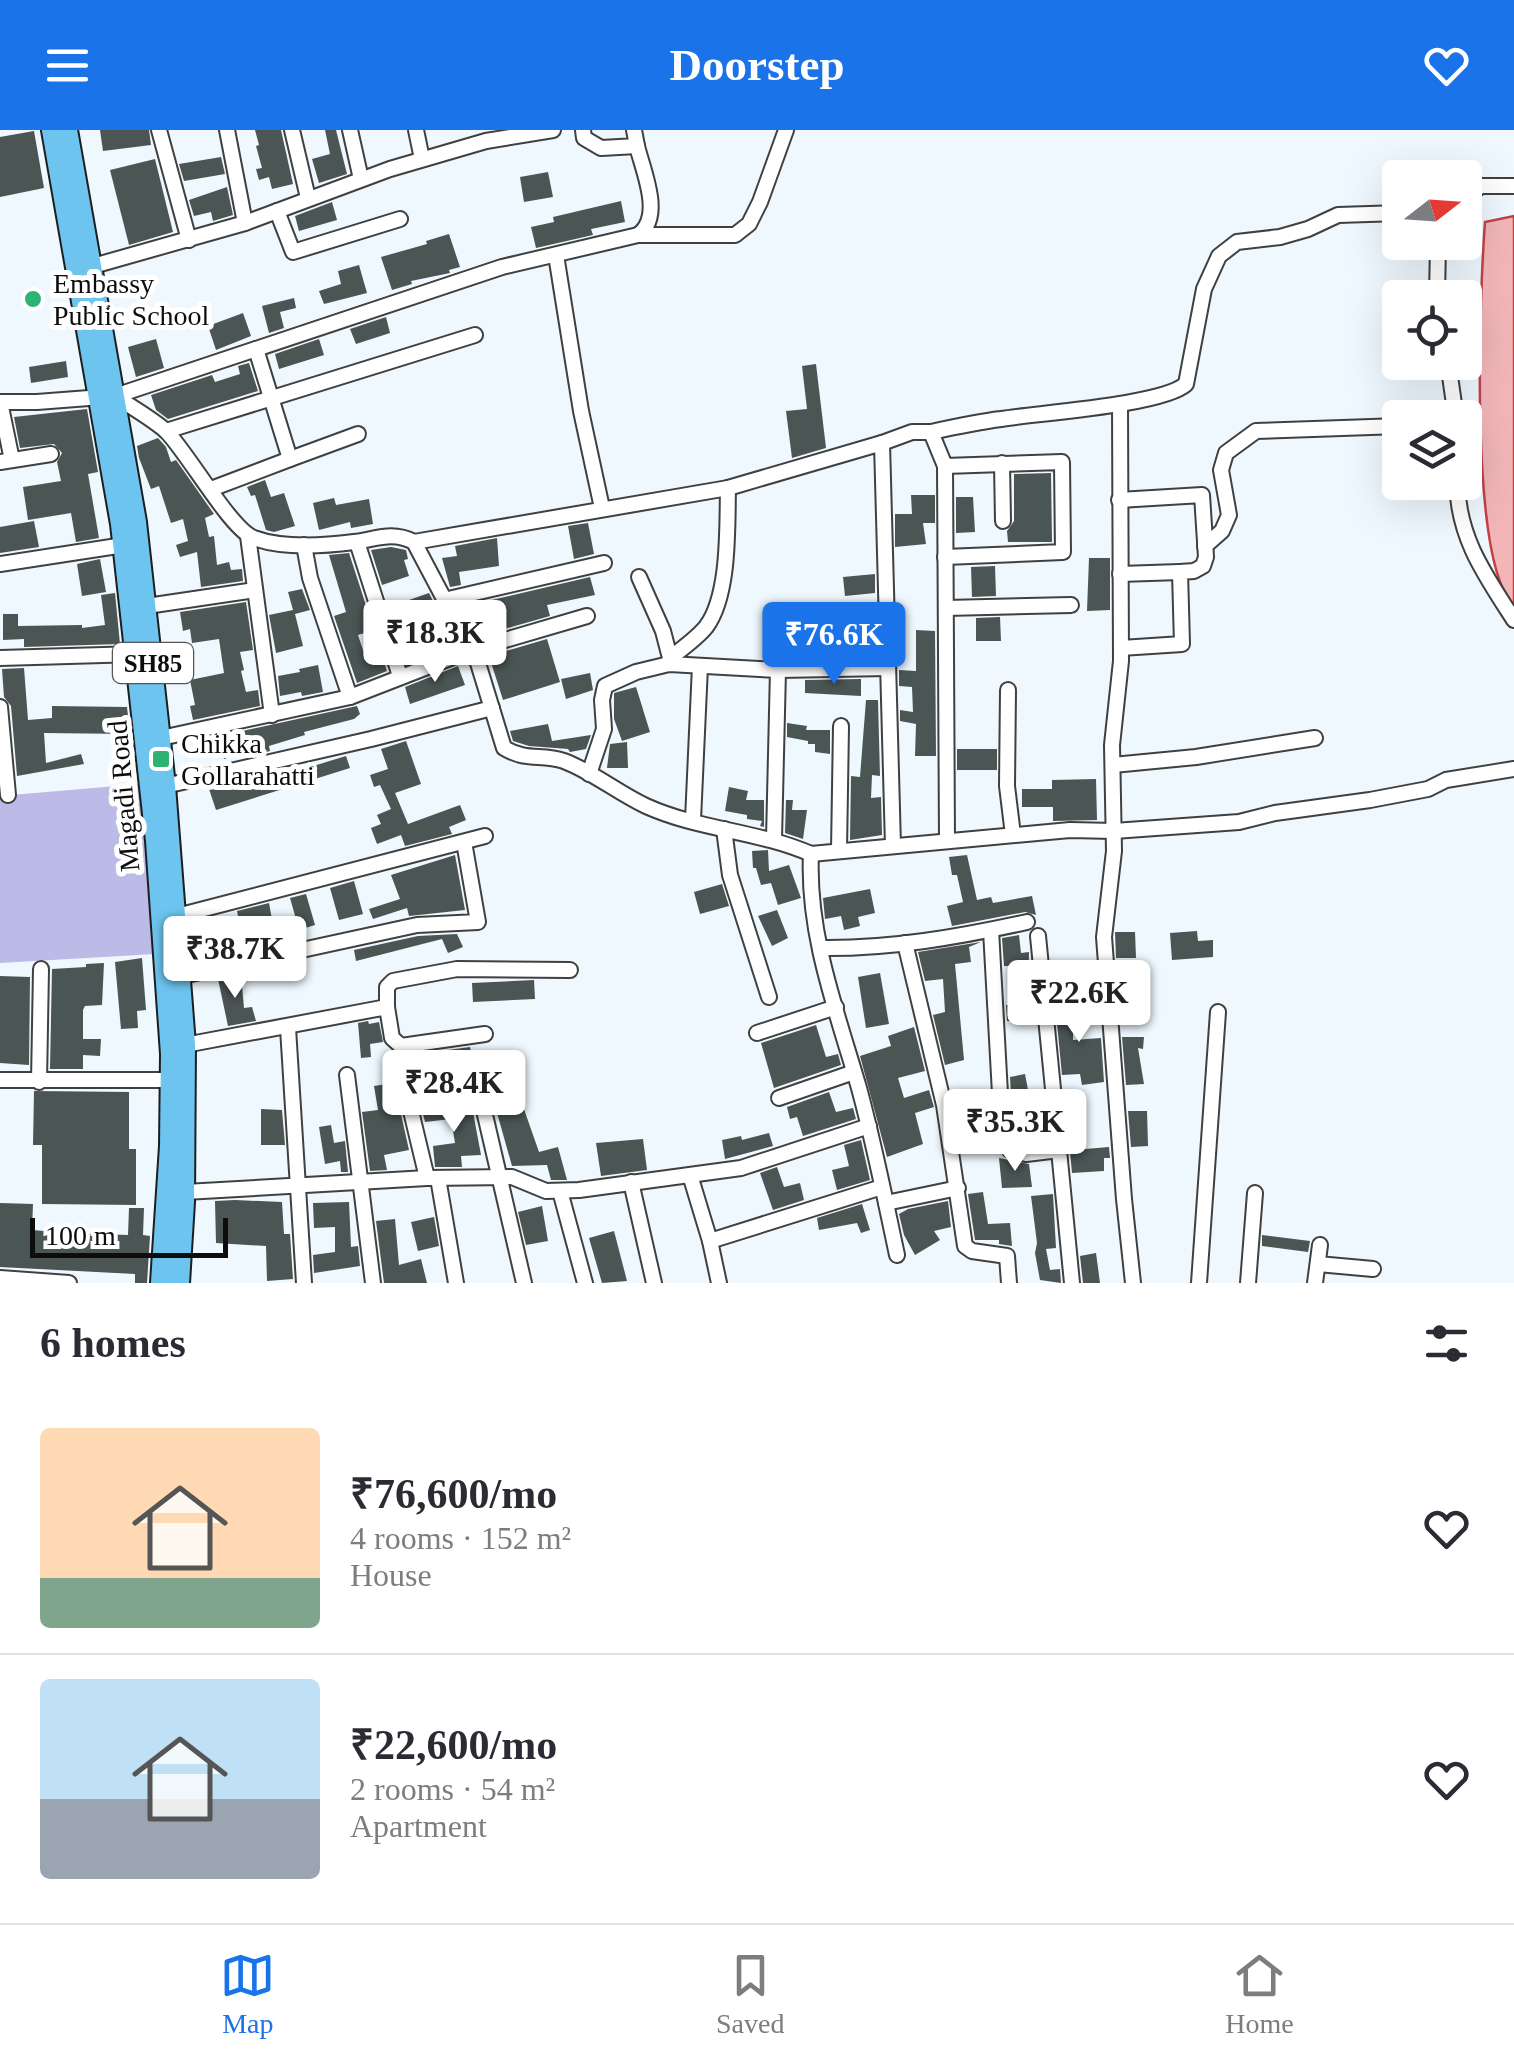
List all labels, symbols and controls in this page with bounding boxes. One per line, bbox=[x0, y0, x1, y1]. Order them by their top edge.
icon: menu bbox=[40, 38, 95, 93]
icon: heart bbox=[1419, 38, 1474, 93]
text: Doorstep bbox=[670, 40, 844, 90]
north arrow bbox=[1382, 160, 1482, 260]
map controls bbox=[1382, 160, 1482, 500]
place label: Embassy Public School bbox=[53, 268, 210, 331]
button: locate bbox=[1382, 280, 1482, 380]
marker: Embassy Public School bbox=[22, 288, 44, 310]
button: layers bbox=[1382, 400, 1482, 500]
pin: ₹18.3K bbox=[354, 600, 516, 685]
pin: ₹76.6K bbox=[753, 602, 915, 687]
text: ₹18.3K bbox=[385, 614, 485, 650]
text: ₹76.6K bbox=[784, 616, 884, 652]
road number: SH85 bbox=[113, 643, 193, 683]
street label: Magadi Road bbox=[101, 719, 146, 873]
place label: Chikka Gollarahatti bbox=[181, 728, 315, 791]
marker: Chikka Gollarahatti bbox=[150, 748, 172, 770]
pin: ₹38.7K bbox=[154, 916, 316, 1001]
text: ₹38.7K bbox=[185, 930, 285, 966]
pin: ₹22.6K bbox=[998, 960, 1160, 1045]
text: ₹22.6K bbox=[1029, 974, 1129, 1010]
pin: ₹28.4K bbox=[373, 1050, 535, 1135]
text: ₹28.4K bbox=[404, 1064, 504, 1100]
pin: ₹35.3K bbox=[934, 1089, 1096, 1174]
text: ₹35.3K bbox=[965, 1103, 1065, 1139]
scale bar bbox=[30, 1213, 228, 1258]
text: 100 m bbox=[45, 1220, 116, 1251]
icon: filters bbox=[1419, 1316, 1474, 1371]
text: 6 homes bbox=[40, 1320, 186, 1366]
icon: home bbox=[120, 1468, 240, 1588]
text: ₹76,600/mo bbox=[350, 1471, 557, 1517]
icon: heart bbox=[1419, 1501, 1474, 1556]
text: 4 rooms · 152 m² bbox=[350, 1520, 571, 1556]
text: House bbox=[350, 1557, 432, 1593]
icon: home bbox=[120, 1719, 240, 1839]
text: ₹22,600/mo bbox=[350, 1722, 557, 1768]
icon: heart bbox=[1419, 1752, 1474, 1807]
text: 2 rooms · 54 m² bbox=[350, 1771, 555, 1807]
text: Apartment bbox=[350, 1808, 487, 1844]
tab: Map bbox=[220, 1948, 275, 2040]
tab: Saved bbox=[716, 1948, 784, 2040]
tab: Home bbox=[1225, 1948, 1294, 2040]

